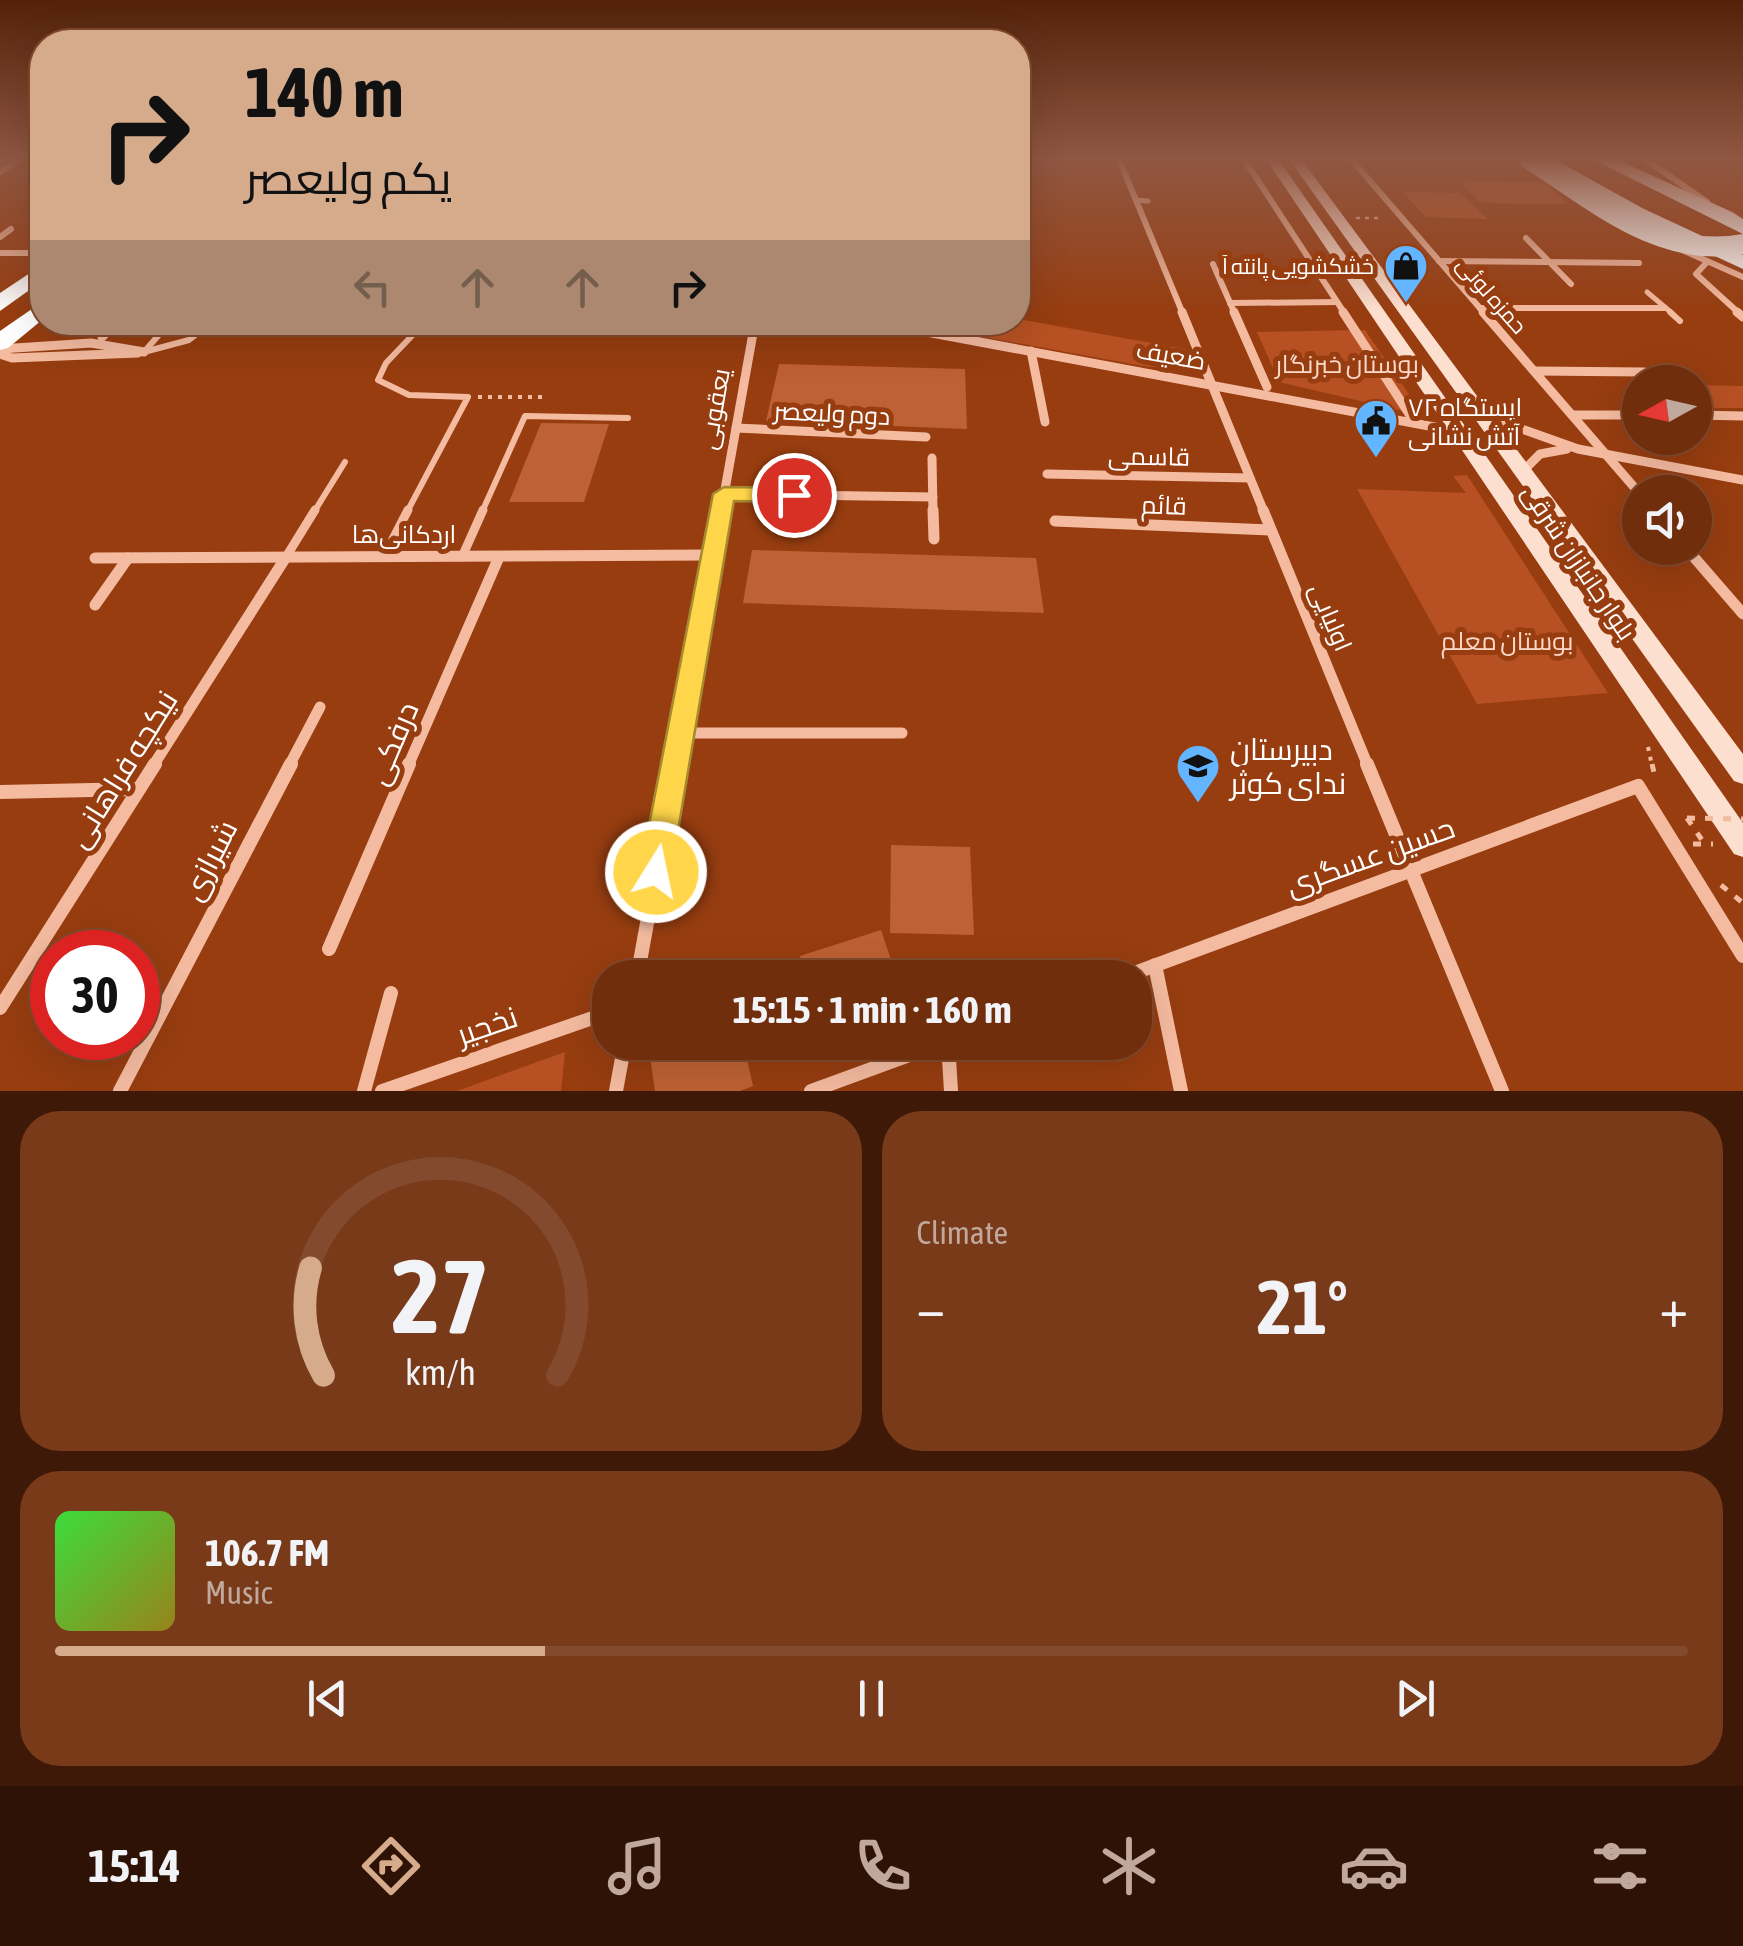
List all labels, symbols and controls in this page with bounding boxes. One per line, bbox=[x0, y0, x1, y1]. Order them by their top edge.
text: 140 m bbox=[245, 52, 404, 132]
icon: right bbox=[80, 70, 210, 200]
text: یکم ولیعصر bbox=[245, 152, 452, 204]
shop icon: خشکشویی پانته آ bbox=[1383, 243, 1429, 304]
street label: حمزه لوئی bbox=[1451, 251, 1533, 340]
place label: خشکشویی پانته آ bbox=[1222, 253, 1374, 281]
icon: left bbox=[345, 260, 400, 315]
icon: ahead bbox=[450, 260, 505, 315]
icon: ahead bbox=[555, 260, 610, 315]
icon: right bbox=[660, 260, 715, 315]
street label: ضعیف bbox=[1134, 335, 1208, 375]
park label: بوستان خبرنگار bbox=[1273, 350, 1419, 379]
north arrow bbox=[1622, 365, 1712, 455]
map controls bbox=[1622, 365, 1712, 565]
street label: یعقوبی bbox=[693, 366, 736, 452]
place label: ایستگاه ۷۲ آتش نشانی bbox=[1408, 393, 1522, 451]
street label: دوم ولیعصر bbox=[771, 396, 891, 434]
public building icon: ایستگاه ۷۲ آتش نشانی bbox=[1353, 398, 1399, 459]
street label: قاسمی bbox=[1108, 441, 1190, 472]
pin bbox=[752, 453, 837, 538]
icon: arrive bbox=[767, 468, 822, 523]
button: sound bbox=[1622, 475, 1712, 565]
street label: بلوار جانبازان شرقی bbox=[1516, 479, 1641, 646]
street label: قائم bbox=[1141, 490, 1187, 524]
street label: اردکانی‌ها bbox=[352, 520, 456, 549]
street label: اولیایی bbox=[1303, 579, 1358, 655]
park label: بوستان معلم bbox=[1441, 627, 1573, 659]
street label: نیکچه فراهانی bbox=[60, 684, 186, 855]
street label: درفکی bbox=[359, 696, 426, 790]
place label: دبیرستان ندای کوثر bbox=[1228, 732, 1346, 801]
school or university icon: دبیرستان ندای کوثر bbox=[1175, 743, 1221, 804]
street label: حسین عسگری bbox=[1281, 810, 1460, 904]
street label: شیرازی bbox=[174, 814, 244, 906]
position arrow bbox=[604, 820, 708, 924]
speed limit sign: 30 bbox=[30, 930, 160, 1060]
text: 15:15 · 1 min · 160 m bbox=[732, 988, 1012, 1031]
street label: نخجیر bbox=[450, 999, 522, 1053]
text: Climate bbox=[917, 1214, 1008, 1251]
text: 27 bbox=[392, 1236, 490, 1355]
text: 21° bbox=[1257, 1264, 1348, 1350]
text: − bbox=[917, 1276, 945, 1339]
text: + bbox=[1659, 1276, 1688, 1339]
text: km/h bbox=[405, 1352, 476, 1393]
text: 106.7 FM bbox=[205, 1531, 329, 1574]
text: Music bbox=[205, 1574, 272, 1611]
icon: previous bbox=[300, 1671, 355, 1726]
icon: pause bbox=[844, 1671, 899, 1726]
icon: next bbox=[1388, 1671, 1443, 1726]
icon: directions bbox=[356, 1831, 426, 1901]
icon: music bbox=[602, 1831, 672, 1901]
icon: phone bbox=[848, 1831, 918, 1901]
icon: climate bbox=[1094, 1831, 1164, 1901]
icon: car bbox=[1339, 1831, 1409, 1901]
icon: filters bbox=[1585, 1831, 1655, 1901]
text: 15:14 bbox=[88, 1840, 181, 1892]

